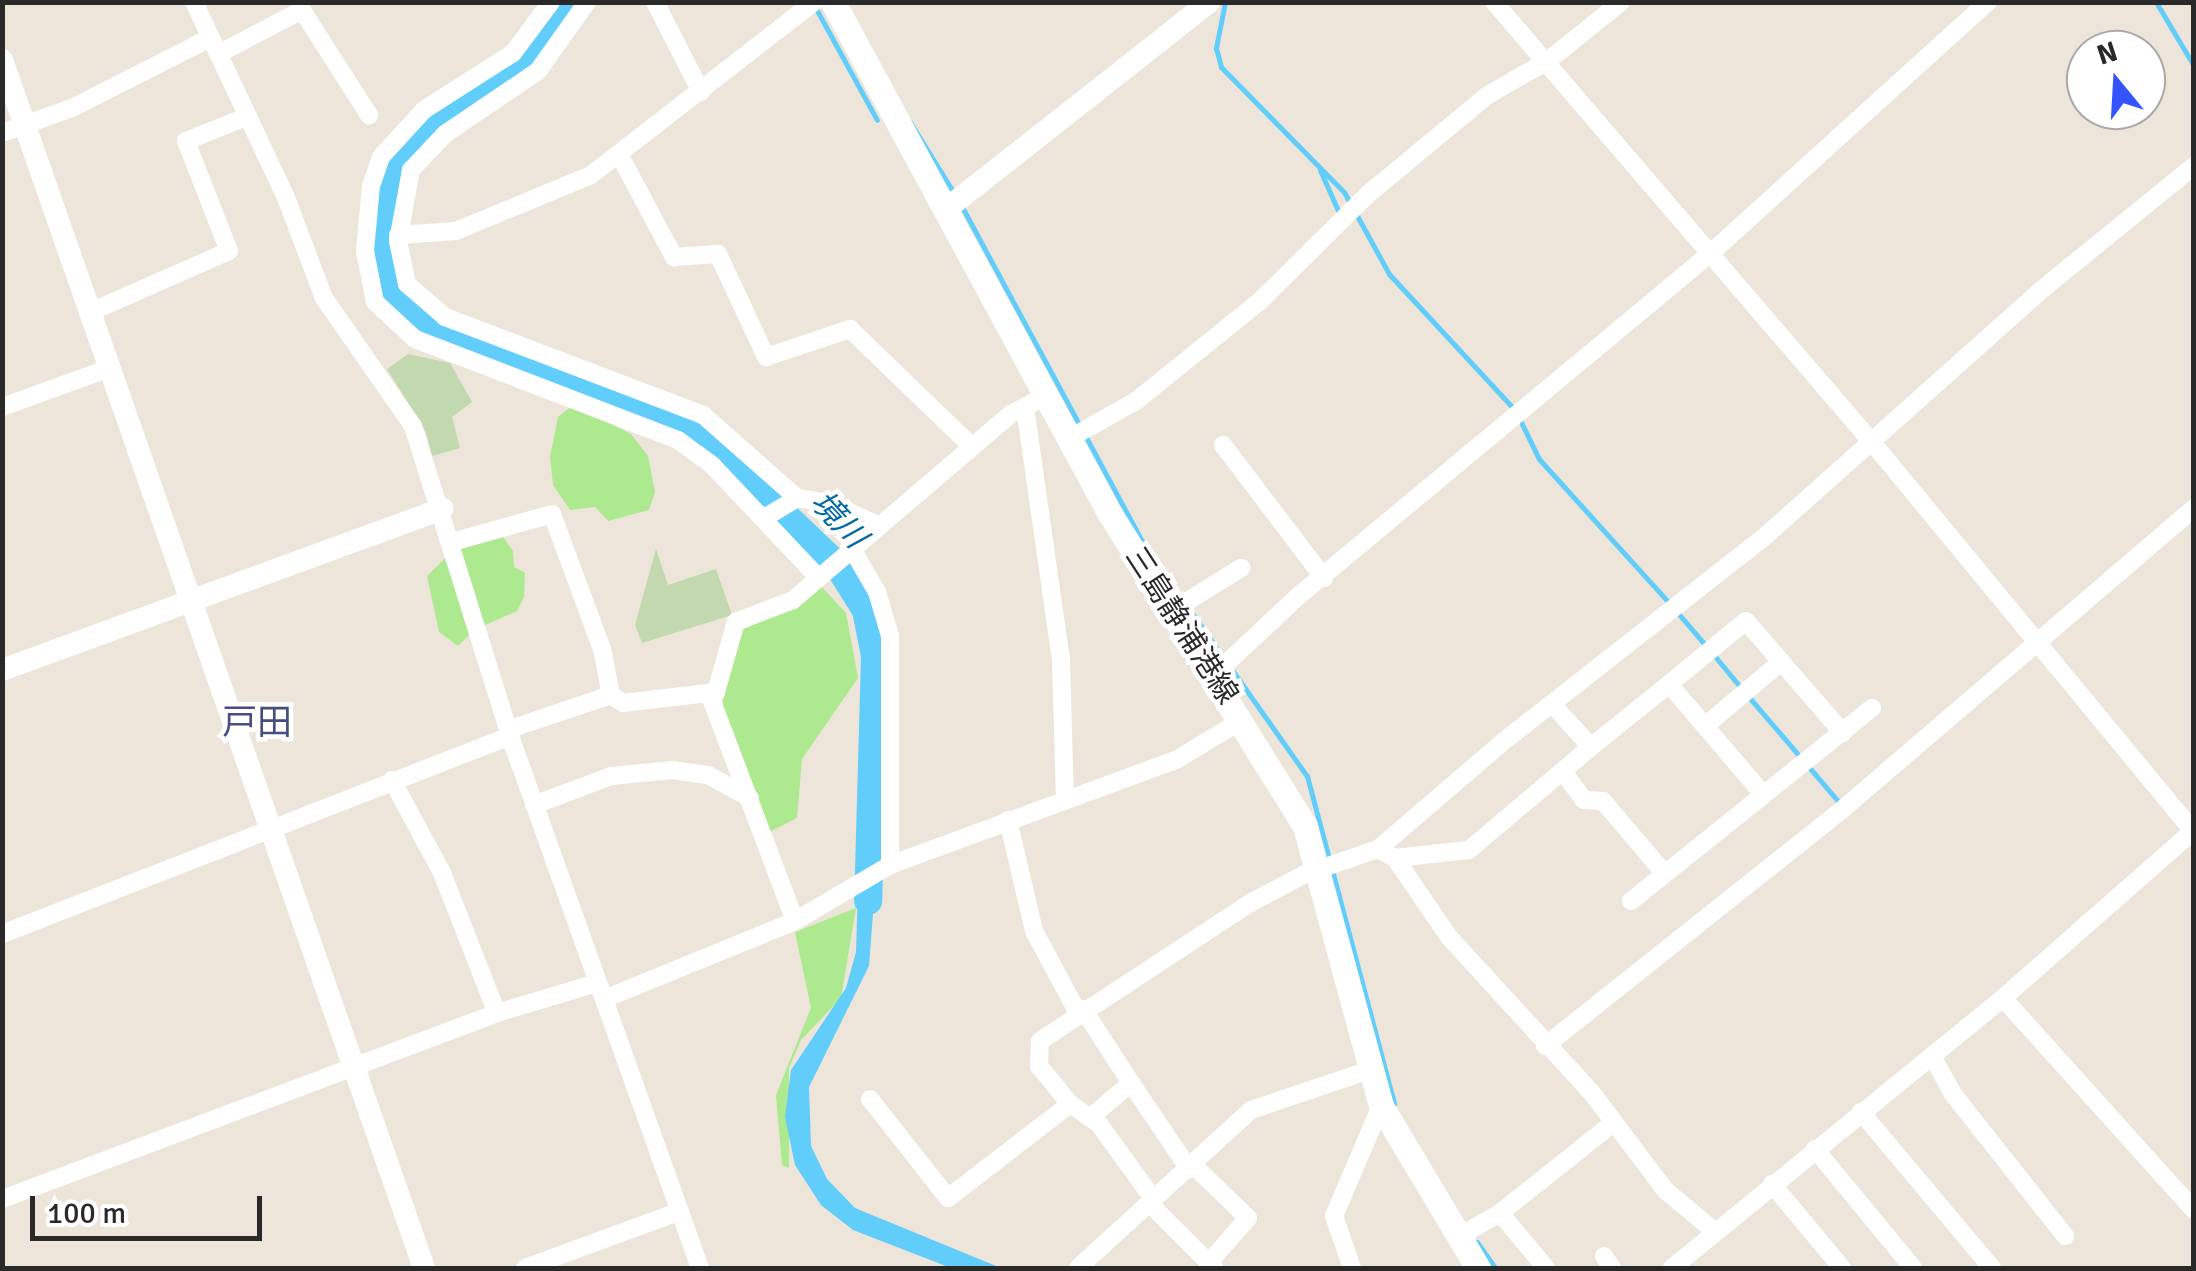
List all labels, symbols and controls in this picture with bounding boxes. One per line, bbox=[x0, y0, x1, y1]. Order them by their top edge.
north arrow bbox=[2066, 30, 2166, 130]
text: N bbox=[2093, 34, 2122, 73]
water label: 境川 bbox=[802, 484, 874, 556]
street label: 三島静浦港線 bbox=[1117, 541, 1245, 711]
district label: 戸田 bbox=[222, 702, 292, 744]
scale bar bbox=[35, 1176, 268, 1238]
text: 100 m bbox=[47, 1195, 126, 1232]

